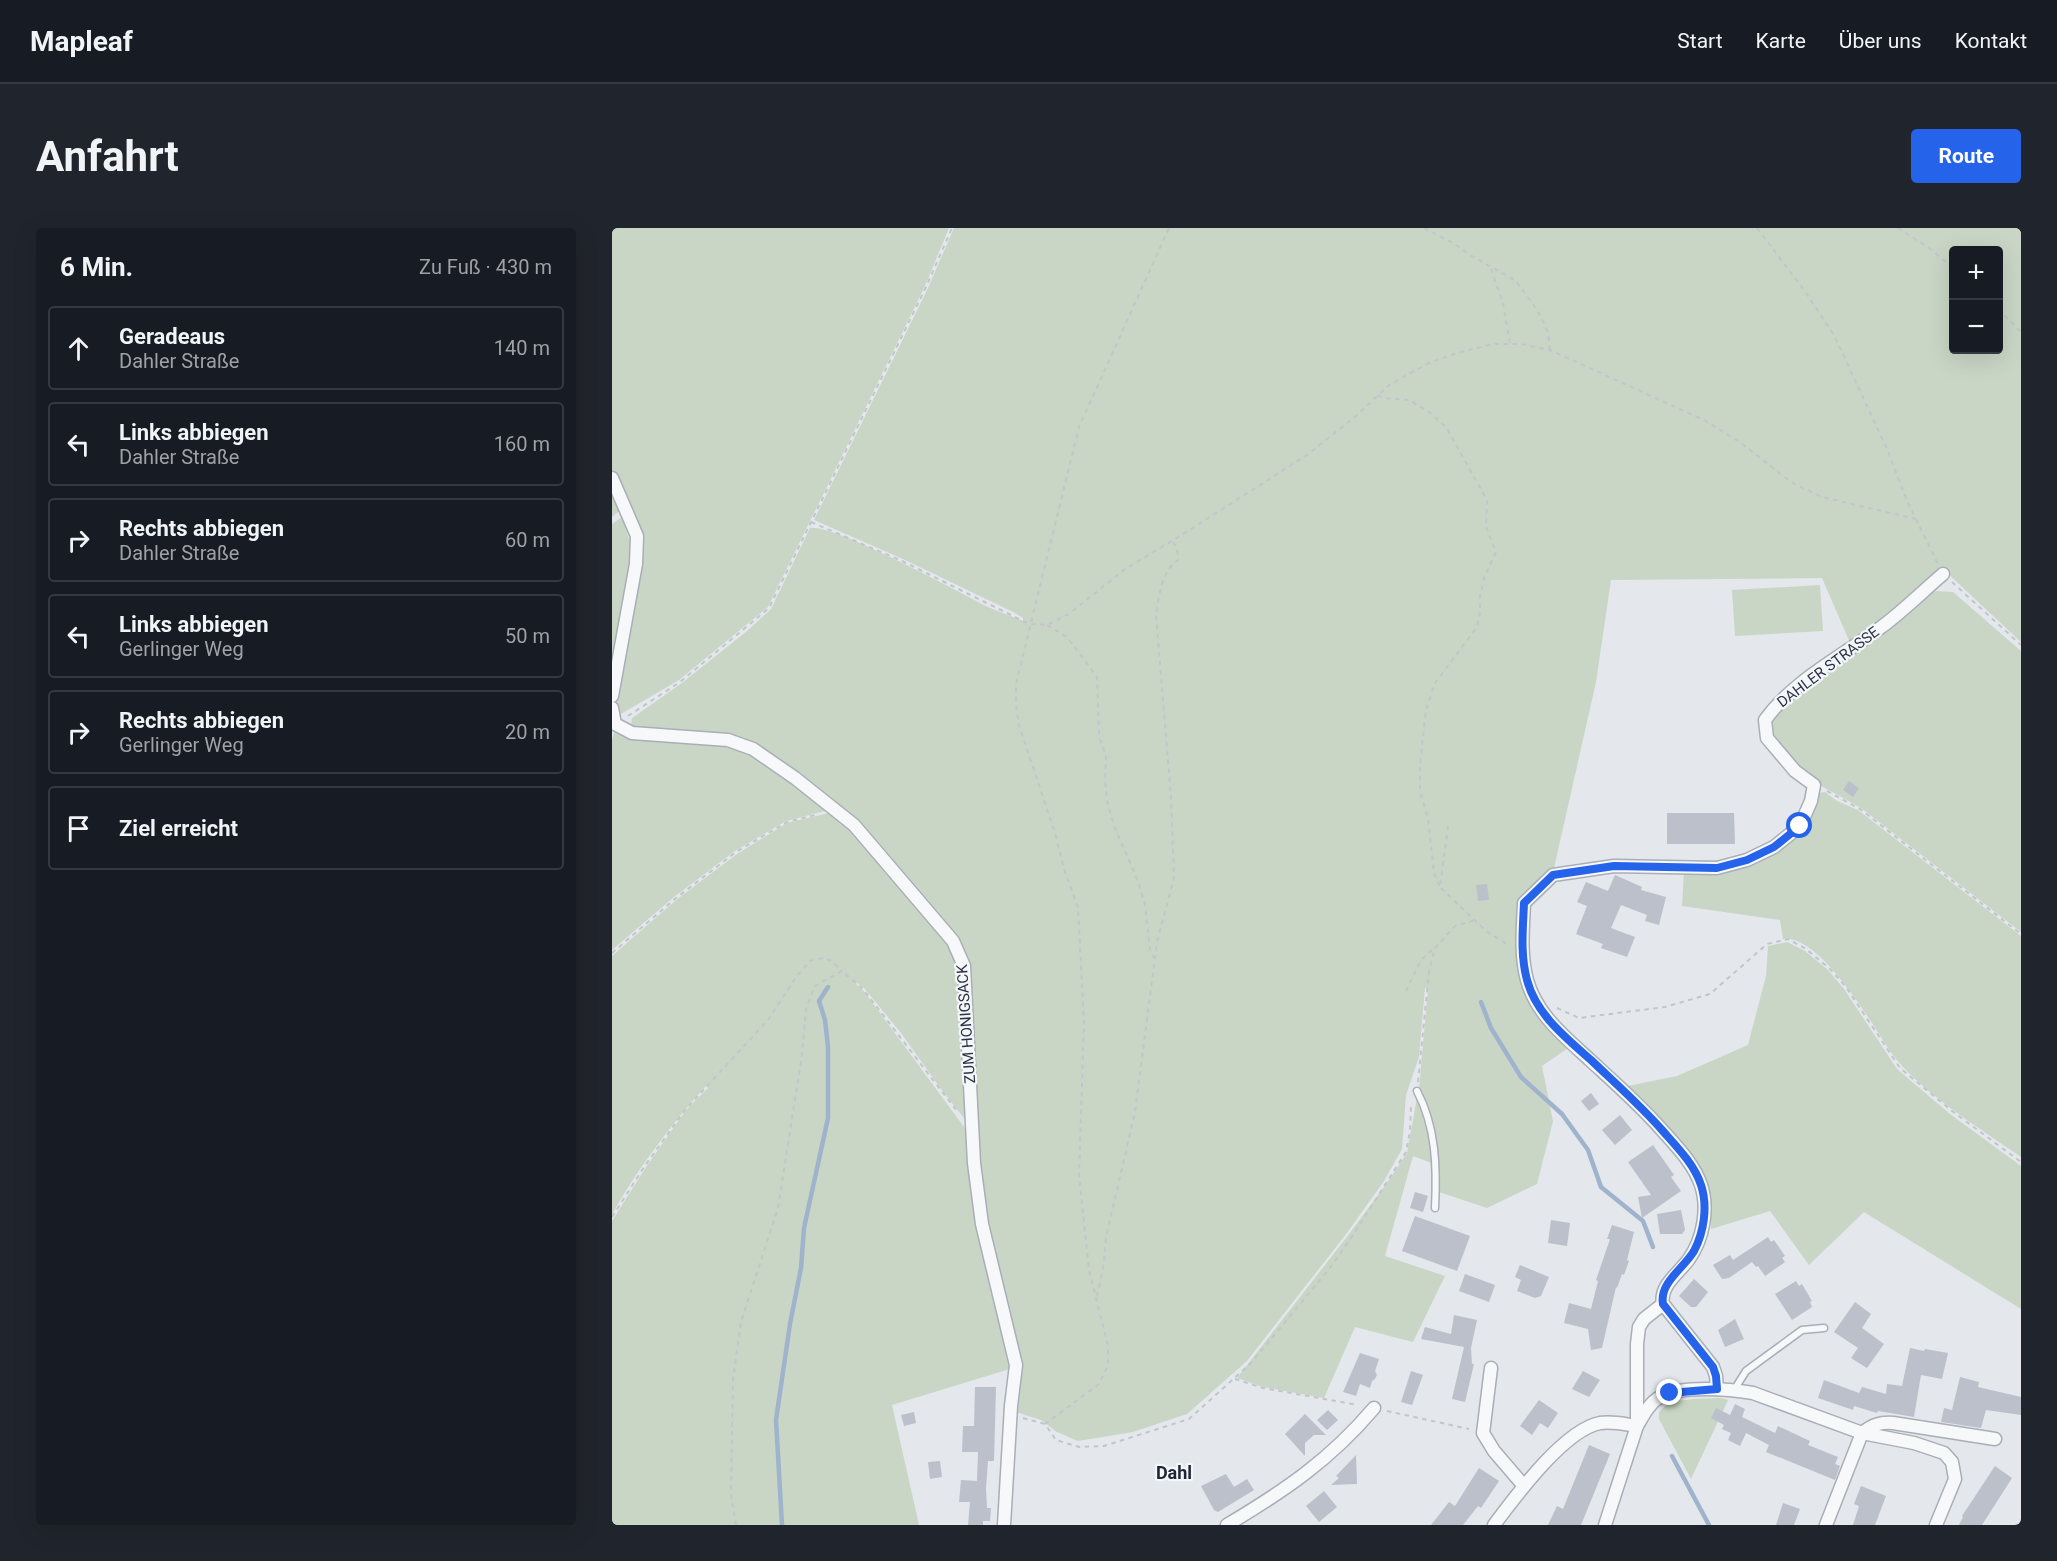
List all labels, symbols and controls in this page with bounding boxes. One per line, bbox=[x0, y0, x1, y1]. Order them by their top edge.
text: Mapleaf bbox=[30, 25, 133, 58]
text: Start bbox=[1677, 29, 1723, 53]
text: Karte bbox=[1756, 29, 1806, 53]
text: Über uns bbox=[1839, 29, 1922, 53]
text: Kontakt bbox=[1955, 29, 2027, 53]
button: Route bbox=[1911, 129, 2021, 183]
text: Anfahrt bbox=[36, 132, 179, 181]
map controls bbox=[1949, 246, 2003, 354]
button: + bbox=[1949, 246, 2003, 300]
text: 6 Min. bbox=[60, 252, 133, 282]
text: Zu Fuß · 430 m bbox=[419, 255, 552, 279]
button: − bbox=[1949, 300, 2003, 354]
text: Geradeaus bbox=[119, 324, 225, 349]
icon: ahead bbox=[62, 332, 95, 365]
text: 140 m bbox=[494, 336, 550, 360]
text: Dahler Straße bbox=[119, 349, 239, 373]
text: Links abbiegen bbox=[119, 420, 269, 445]
icon: left bbox=[62, 428, 95, 461]
text: 160 m bbox=[494, 432, 550, 456]
text: Dahler Straße bbox=[119, 445, 239, 469]
text: Rechts abbiegen bbox=[119, 516, 284, 541]
icon: right bbox=[62, 524, 95, 557]
text: 60 m bbox=[505, 528, 550, 552]
text: Dahler Straße bbox=[119, 541, 239, 565]
text: Links abbiegen bbox=[119, 612, 269, 637]
icon: left bbox=[62, 620, 95, 653]
street label: DAHLER STRASSE bbox=[1773, 623, 1883, 711]
text: 50 m bbox=[505, 624, 550, 648]
text: Gerlinger Weg bbox=[119, 637, 244, 661]
text: Rechts abbiegen bbox=[119, 708, 284, 733]
icon: right bbox=[62, 716, 95, 749]
text: 20 m bbox=[505, 720, 550, 744]
text: Gerlinger Weg bbox=[119, 733, 244, 757]
icon: arrive bbox=[62, 812, 95, 845]
route start bbox=[1786, 812, 1812, 838]
text: Ziel erreicht bbox=[119, 816, 238, 841]
street label: ZUM HONIGSACK bbox=[953, 963, 979, 1084]
route end bbox=[1656, 1379, 1682, 1405]
district label: Dahl bbox=[1156, 1462, 1192, 1483]

